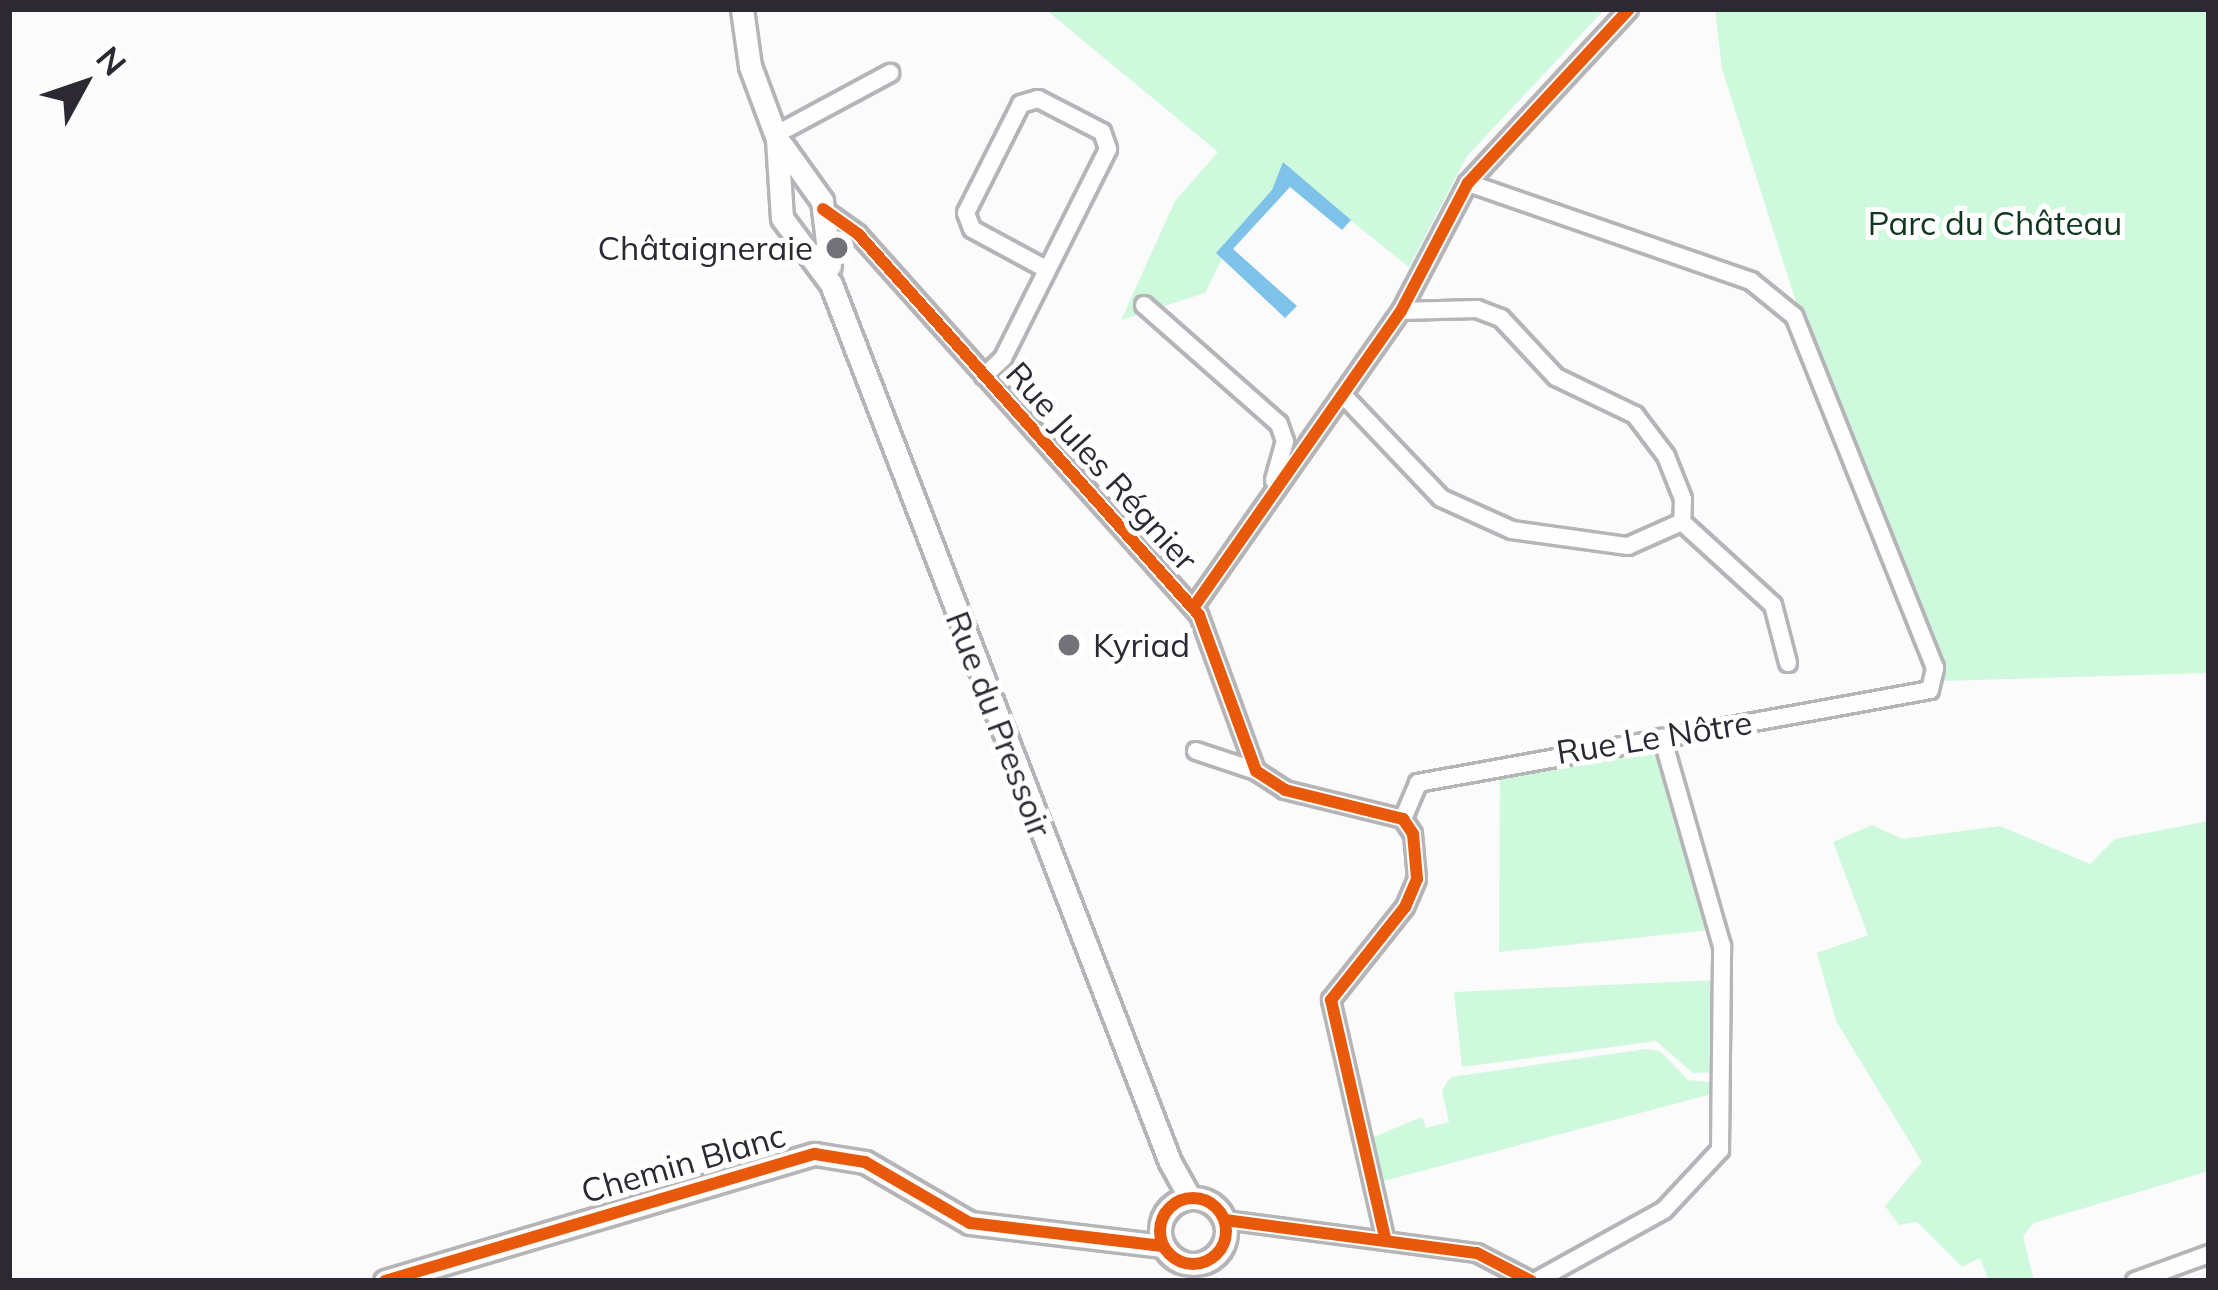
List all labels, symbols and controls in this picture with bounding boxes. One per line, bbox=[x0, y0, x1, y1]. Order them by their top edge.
north arrow bbox=[24, 24, 144, 144]
text: N bbox=[88, 38, 136, 83]
park label: Parc du Château bbox=[1868, 203, 2122, 243]
place label: Châtaigneraie bbox=[597, 228, 813, 268]
marker: Châtaigneraie bbox=[824, 235, 850, 261]
street label: Rue Jules Régnier bbox=[998, 354, 1206, 578]
street label: Rue du Pressoir bbox=[938, 606, 1060, 842]
place label: Kyriad bbox=[1093, 625, 1190, 665]
marker: Kyriad bbox=[1056, 632, 1082, 658]
street label: Rue Le Nôtre bbox=[1553, 702, 1755, 772]
street label: Chemin Blanc bbox=[576, 1115, 790, 1211]

